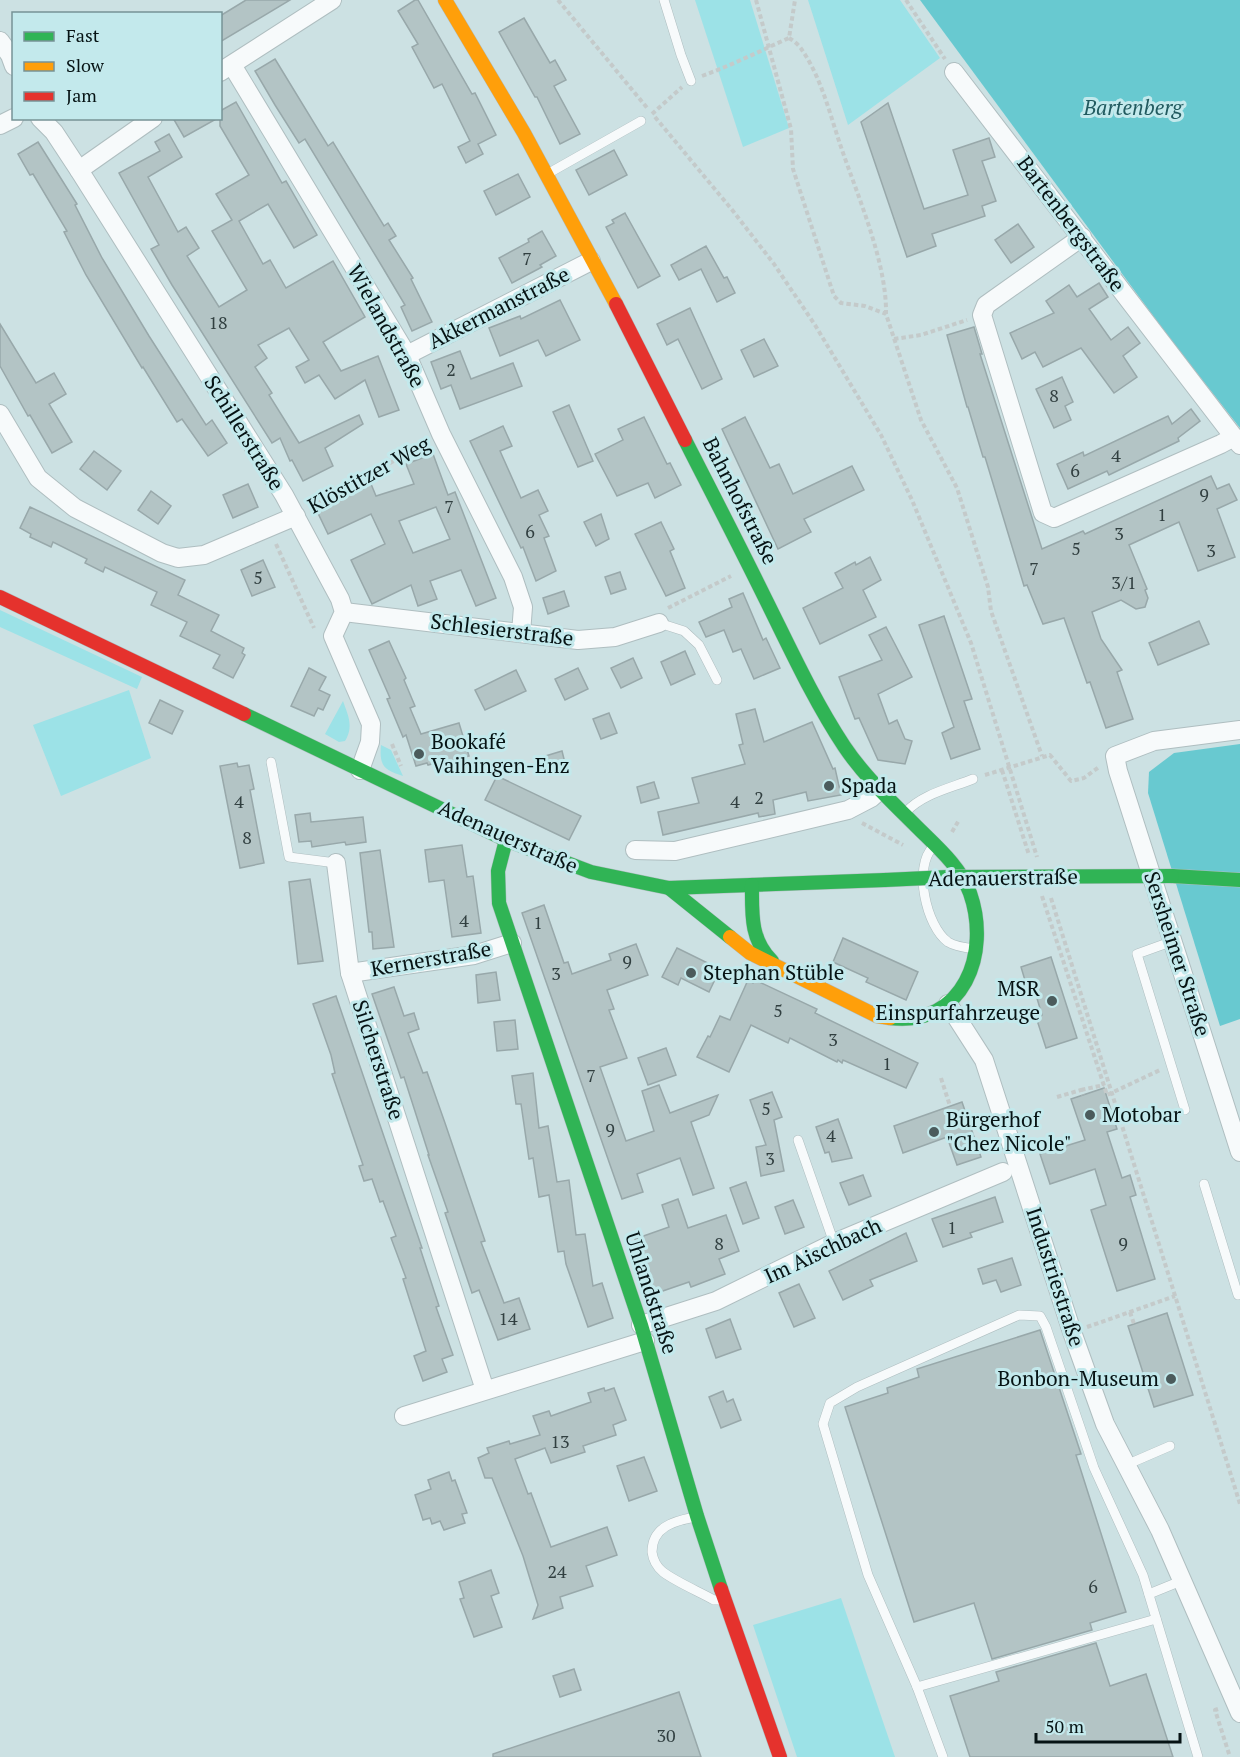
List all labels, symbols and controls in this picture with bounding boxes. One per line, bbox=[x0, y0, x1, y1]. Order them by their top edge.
legend bbox=[12, 12, 222, 120]
text: Fast bbox=[66, 23, 100, 47]
text: Slow bbox=[66, 53, 105, 77]
text: Jam bbox=[66, 83, 97, 107]
park label: Bartenberg bbox=[1082, 93, 1184, 121]
street label: Bartenbergstraße bbox=[1012, 150, 1132, 297]
house number: 7 bbox=[522, 246, 532, 270]
street label: Wielandstraße bbox=[341, 259, 432, 392]
street label: Akkermanstraße bbox=[423, 259, 574, 355]
house number: 18 bbox=[208, 310, 228, 334]
house number: 2 bbox=[446, 357, 456, 381]
street label: Schillerstraße bbox=[198, 370, 291, 495]
house number: 8 bbox=[1049, 383, 1059, 407]
street label: Klöstitzer Weg bbox=[302, 428, 436, 519]
street label: Bahnhofstraße bbox=[697, 432, 785, 569]
house number: 4 bbox=[1111, 443, 1121, 467]
house number: 6 bbox=[1070, 458, 1080, 482]
house number: 9 bbox=[1199, 482, 1209, 506]
house number: 7 bbox=[444, 494, 454, 518]
house number: 1 bbox=[1157, 502, 1167, 526]
house number: 6 bbox=[525, 519, 535, 543]
house number: 3 bbox=[1114, 521, 1124, 545]
house number: 5 bbox=[1071, 536, 1081, 560]
house number: 3 bbox=[1206, 538, 1216, 562]
house number: 7 bbox=[1029, 556, 1039, 580]
house number: 5 bbox=[253, 565, 263, 589]
house number: 3/1 bbox=[1111, 570, 1137, 594]
street label: Schlesierstraße bbox=[429, 606, 575, 652]
place label: Bookafé Vaihingen-Enz bbox=[431, 727, 570, 779]
marker: Bookafé Vaihingen-Enz bbox=[412, 747, 426, 761]
place label: Spada bbox=[841, 771, 897, 799]
marker: Spada bbox=[822, 779, 836, 793]
house number: 2 bbox=[754, 785, 764, 809]
house number: 4 bbox=[234, 789, 244, 813]
house number: 4 bbox=[730, 789, 740, 813]
street label: Adenauerstraße bbox=[434, 793, 583, 879]
house number: 8 bbox=[242, 825, 252, 849]
street label: Adenauerstraße bbox=[928, 862, 1078, 892]
street label: Sersheimer Straße bbox=[1138, 868, 1218, 1040]
house number: 4 bbox=[459, 908, 469, 932]
house number: 1 bbox=[533, 910, 543, 934]
street label: Kernerstraße bbox=[368, 934, 493, 982]
house number: 9 bbox=[622, 949, 632, 973]
place label: Stephan Stüble bbox=[703, 958, 844, 986]
house number: 3 bbox=[551, 961, 561, 985]
marker: Stephan Stüble bbox=[684, 966, 698, 980]
place label: MSR Einspurfahrzeuge bbox=[876, 974, 1041, 1026]
marker: MSR Einspurfahrzeuge bbox=[1045, 994, 1059, 1008]
street label: Silcherstraße bbox=[346, 996, 411, 1123]
house number: 5 bbox=[773, 998, 783, 1022]
house number: 3 bbox=[828, 1027, 838, 1051]
house number: 1 bbox=[882, 1051, 892, 1075]
house number: 7 bbox=[586, 1063, 596, 1087]
house number: 5 bbox=[761, 1096, 771, 1120]
place label: Motobar bbox=[1102, 1100, 1181, 1128]
place label: Bürgerhof "Chez Nicole" bbox=[946, 1105, 1072, 1157]
marker: Motobar bbox=[1083, 1108, 1097, 1122]
house number: 9 bbox=[605, 1117, 615, 1141]
house number: 4 bbox=[826, 1123, 836, 1147]
marker: Bürgerhof "Chez Nicole" bbox=[927, 1125, 941, 1139]
house number: 3 bbox=[765, 1146, 775, 1170]
street label: Industriestraße bbox=[1020, 1203, 1092, 1350]
street label: Im Aischbach bbox=[759, 1211, 886, 1289]
house number: 1 bbox=[947, 1215, 957, 1239]
street label: Uhlandstraße bbox=[619, 1228, 685, 1357]
house number: 8 bbox=[714, 1231, 724, 1255]
house number: 9 bbox=[1118, 1231, 1128, 1255]
house number: 14 bbox=[498, 1306, 518, 1330]
place label: Bonbon-Museum bbox=[997, 1364, 1159, 1392]
marker: Bonbon-Museum bbox=[1164, 1372, 1178, 1386]
house number: 13 bbox=[550, 1429, 570, 1453]
house number: 24 bbox=[547, 1559, 567, 1583]
house number: 6 bbox=[1088, 1574, 1098, 1598]
scale bar bbox=[1036, 1706, 1180, 1744]
text: 50 m bbox=[1045, 1714, 1085, 1738]
house number: 30 bbox=[656, 1723, 676, 1747]

